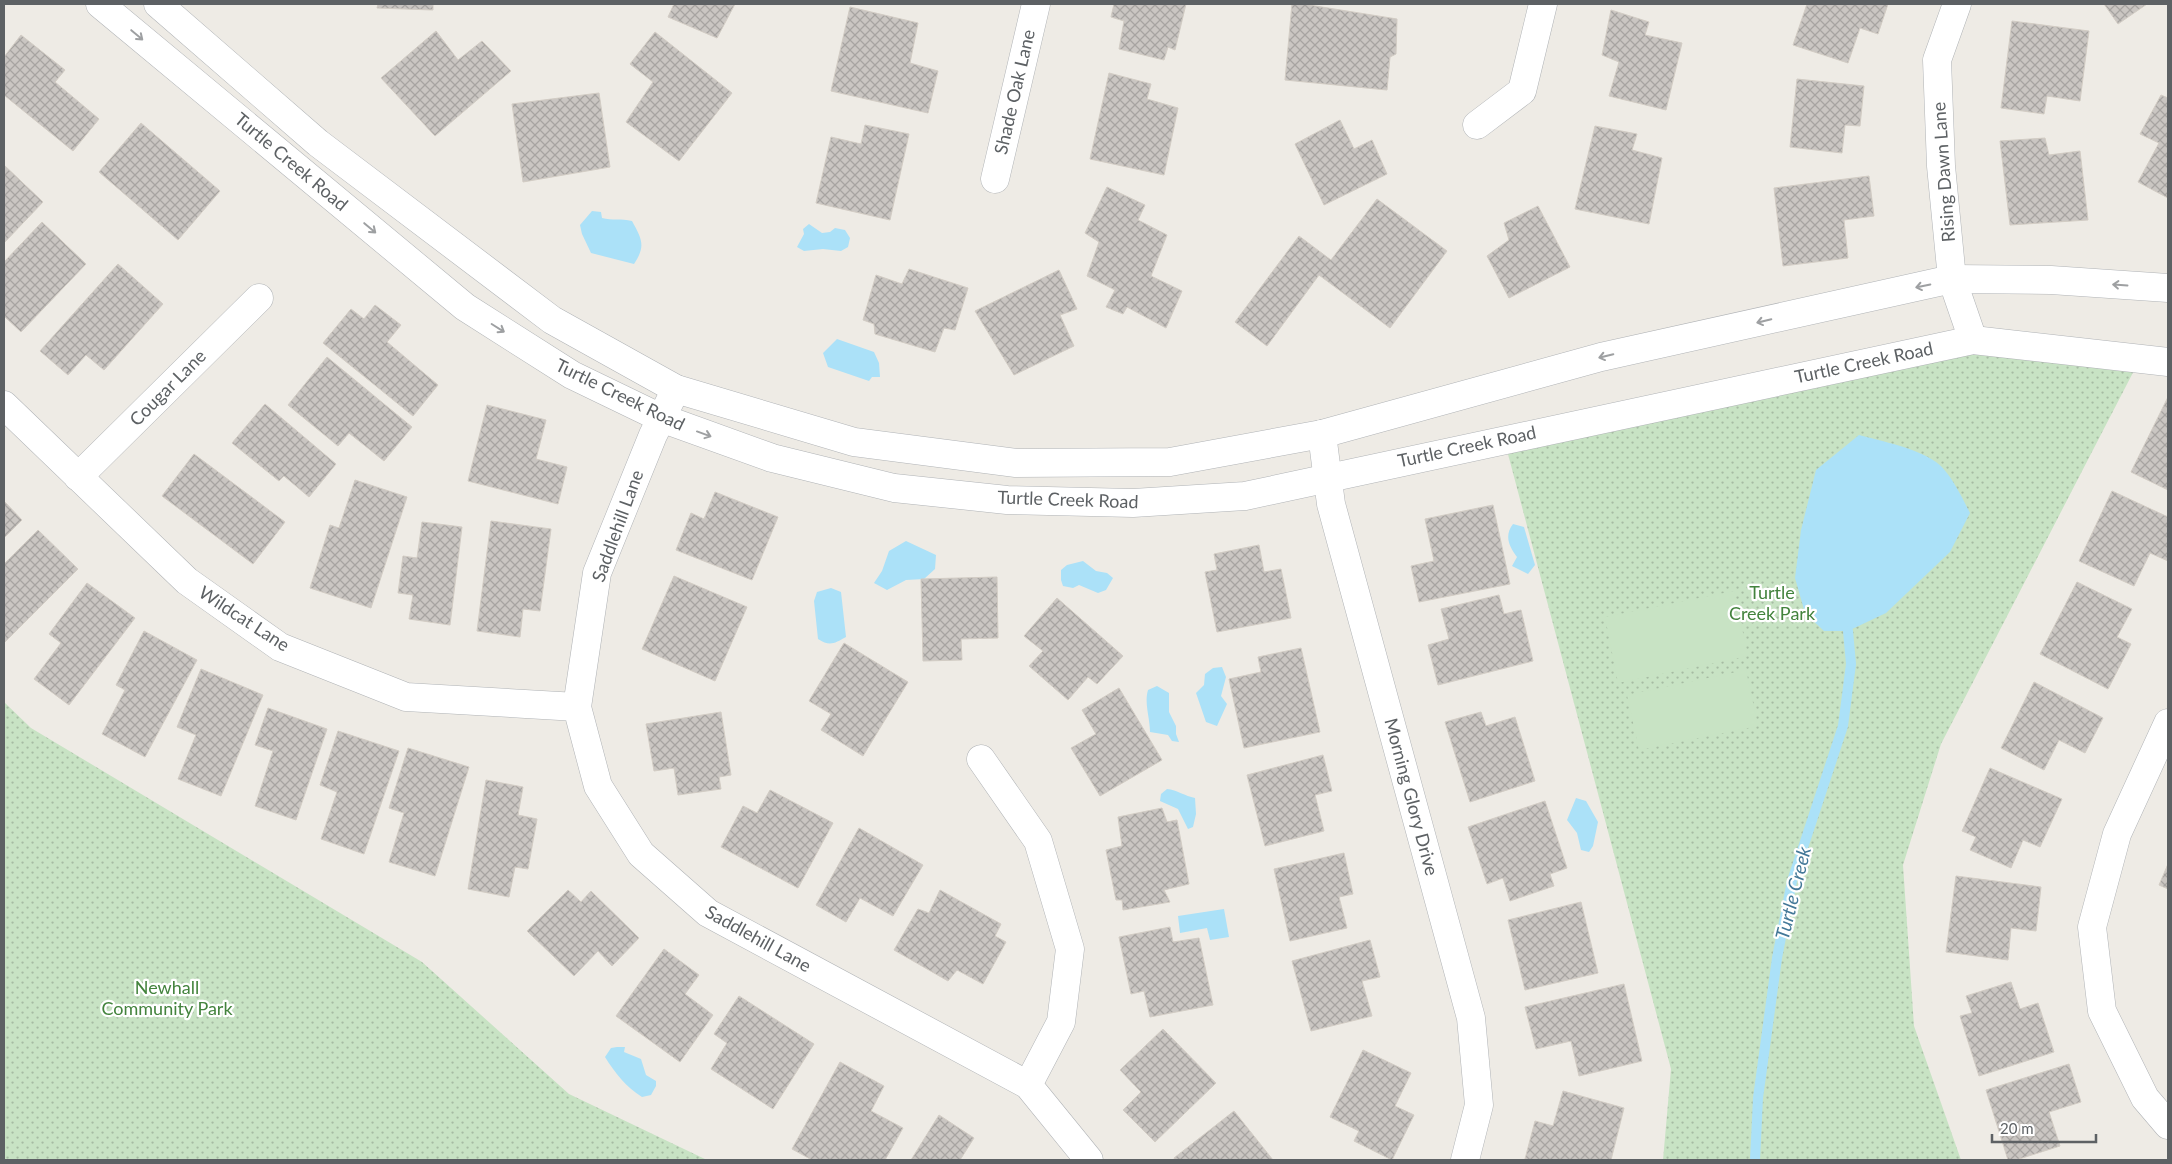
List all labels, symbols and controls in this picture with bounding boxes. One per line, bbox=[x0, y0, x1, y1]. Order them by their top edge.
street label: Shade Oak Lane bbox=[989, 27, 1039, 156]
one-way arrow bbox=[131, 29, 144, 40]
street label: Rising Dawn Lane bbox=[1927, 101, 1959, 243]
street label: Turtle Creek Road bbox=[231, 107, 353, 215]
one-way arrow bbox=[363, 222, 376, 233]
one-way arrow bbox=[2112, 280, 2128, 289]
one-way arrow bbox=[1915, 282, 1931, 291]
one-way arrow bbox=[1757, 317, 1773, 326]
one-way arrow bbox=[491, 323, 505, 333]
street label: Turtle Creek Road bbox=[1793, 337, 1935, 387]
street label: Cougar Lane bbox=[125, 345, 210, 430]
one-way arrow bbox=[1598, 352, 1614, 361]
street label: Turtle Creek Road bbox=[552, 353, 689, 435]
street label: Turtle Creek Road bbox=[1396, 421, 1538, 471]
one-way arrow bbox=[696, 430, 712, 439]
street label: Saddlehill Lane bbox=[587, 467, 648, 585]
street label: Turtle Creek Road bbox=[997, 486, 1139, 512]
street label: Wildcat Lane bbox=[195, 581, 294, 656]
park label: Turtle Creek Park bbox=[1729, 581, 1816, 624]
street label: Morning Glory Drive bbox=[1380, 716, 1444, 878]
water label: Turtle Creek bbox=[1770, 843, 1815, 942]
street label: Saddlehill Lane bbox=[702, 900, 815, 976]
park label: Newhall Community Park bbox=[101, 976, 233, 1019]
scale bar bbox=[1992, 1112, 2096, 1144]
text: 20 m bbox=[2000, 1119, 2034, 1137]

